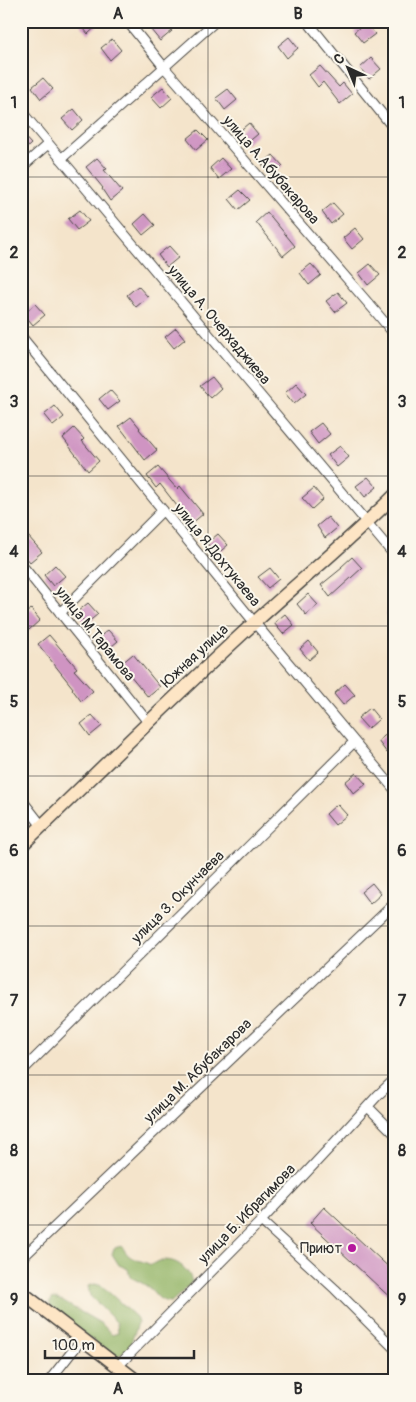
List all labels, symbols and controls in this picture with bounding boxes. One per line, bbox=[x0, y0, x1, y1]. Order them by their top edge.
text: A bbox=[113, 4, 124, 24]
text: B bbox=[293, 4, 303, 24]
north arrow bbox=[324, 42, 374, 92]
text: С bbox=[330, 50, 349, 68]
text: 1 bbox=[11, 93, 17, 113]
text: 1 bbox=[399, 93, 405, 113]
street label: улица А.Абубакарова bbox=[218, 111, 324, 228]
text: 2 bbox=[10, 243, 19, 263]
text: 2 bbox=[398, 243, 407, 263]
street label: улица А. Очерхаджиева bbox=[163, 261, 274, 389]
text: 3 bbox=[10, 392, 19, 412]
text: 3 bbox=[398, 392, 407, 412]
street label: улица Я.Дохтукаева bbox=[169, 499, 265, 611]
text: 4 bbox=[9, 542, 19, 562]
text: 4 bbox=[397, 542, 407, 562]
street label: улица М.Тарамова bbox=[50, 582, 139, 685]
street label: Южная улица bbox=[158, 620, 232, 692]
text: 5 bbox=[10, 692, 19, 712]
text: 5 bbox=[398, 692, 407, 712]
text: 6 bbox=[9, 841, 19, 861]
text: 6 bbox=[397, 841, 407, 861]
street label: улица З. Окунчаева bbox=[127, 847, 228, 948]
text: 7 bbox=[10, 991, 19, 1011]
text: 7 bbox=[398, 991, 407, 1011]
street label: улица М. Абубакарова bbox=[139, 1015, 256, 1128]
text: 8 bbox=[10, 1141, 18, 1161]
text: 8 bbox=[398, 1141, 406, 1161]
street label: улица Б. Ибрагимова bbox=[194, 1160, 300, 1269]
place label: Приют bbox=[300, 1239, 342, 1258]
marker: Приют bbox=[346, 1242, 358, 1254]
text: 9 bbox=[10, 1290, 18, 1310]
text: 9 bbox=[398, 1290, 406, 1310]
scale bar bbox=[45, 1327, 194, 1359]
text: 100 m bbox=[52, 1336, 95, 1355]
text: A bbox=[113, 1379, 124, 1399]
text: B bbox=[293, 1379, 303, 1399]

